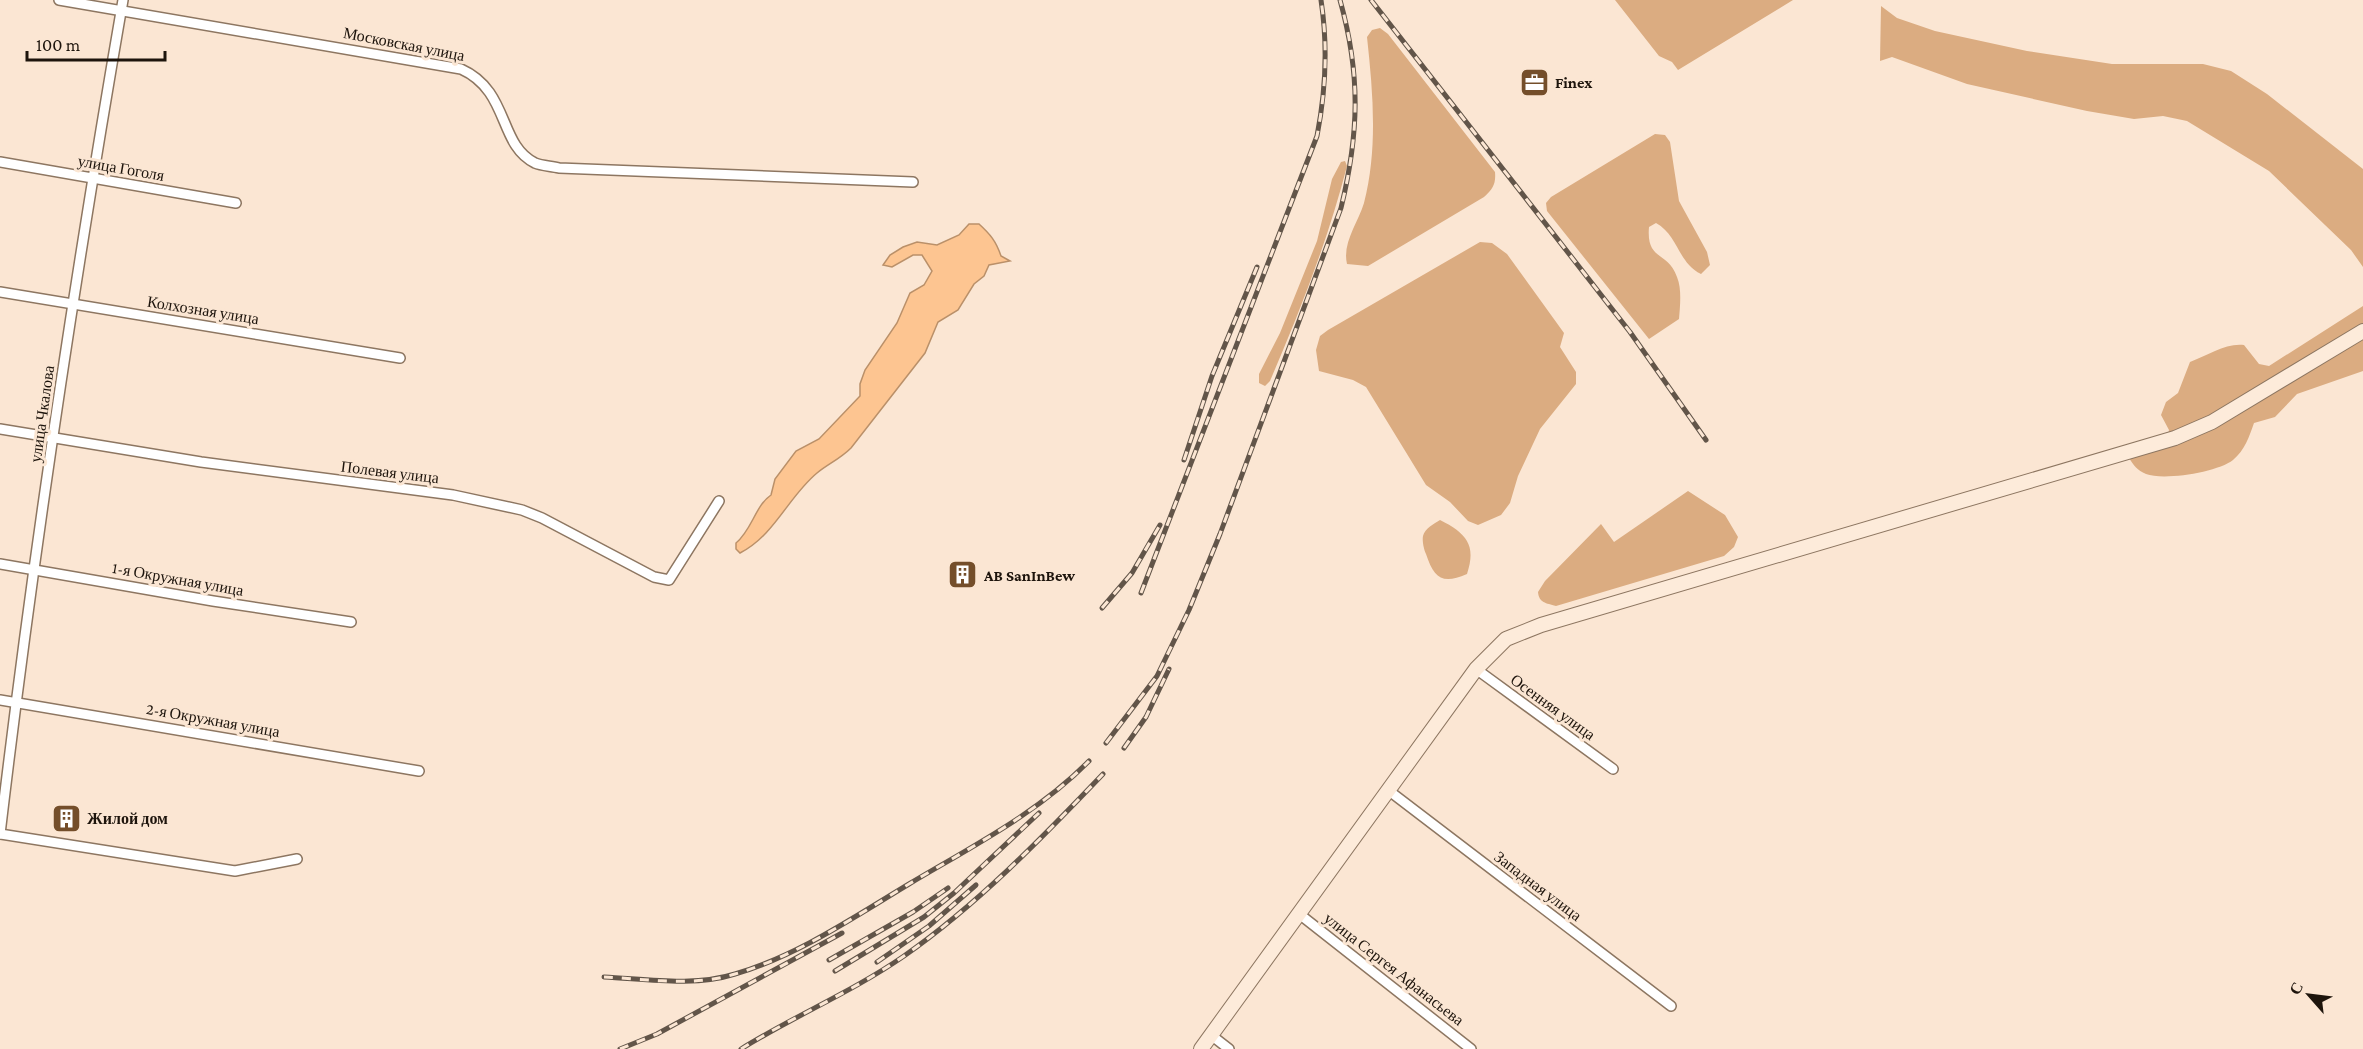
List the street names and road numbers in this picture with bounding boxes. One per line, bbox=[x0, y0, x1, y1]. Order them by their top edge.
street label: Московская улица bbox=[342, 24, 466, 65]
street label: улица Гоголя bbox=[76, 152, 166, 185]
street label: Колхозная улица bbox=[146, 293, 260, 328]
street label: улица Чкалова bbox=[27, 364, 58, 464]
street label: Полевая улица bbox=[340, 458, 440, 487]
street label: 1-я Окружная улица bbox=[111, 559, 245, 600]
street label: Осенняя улица bbox=[1507, 671, 1599, 744]
street label: 2-я Окружная улица bbox=[145, 700, 281, 741]
street label: Западная улица bbox=[1491, 848, 1585, 925]
street label: улица Сергея Афанасьева bbox=[1320, 909, 1467, 1030]

